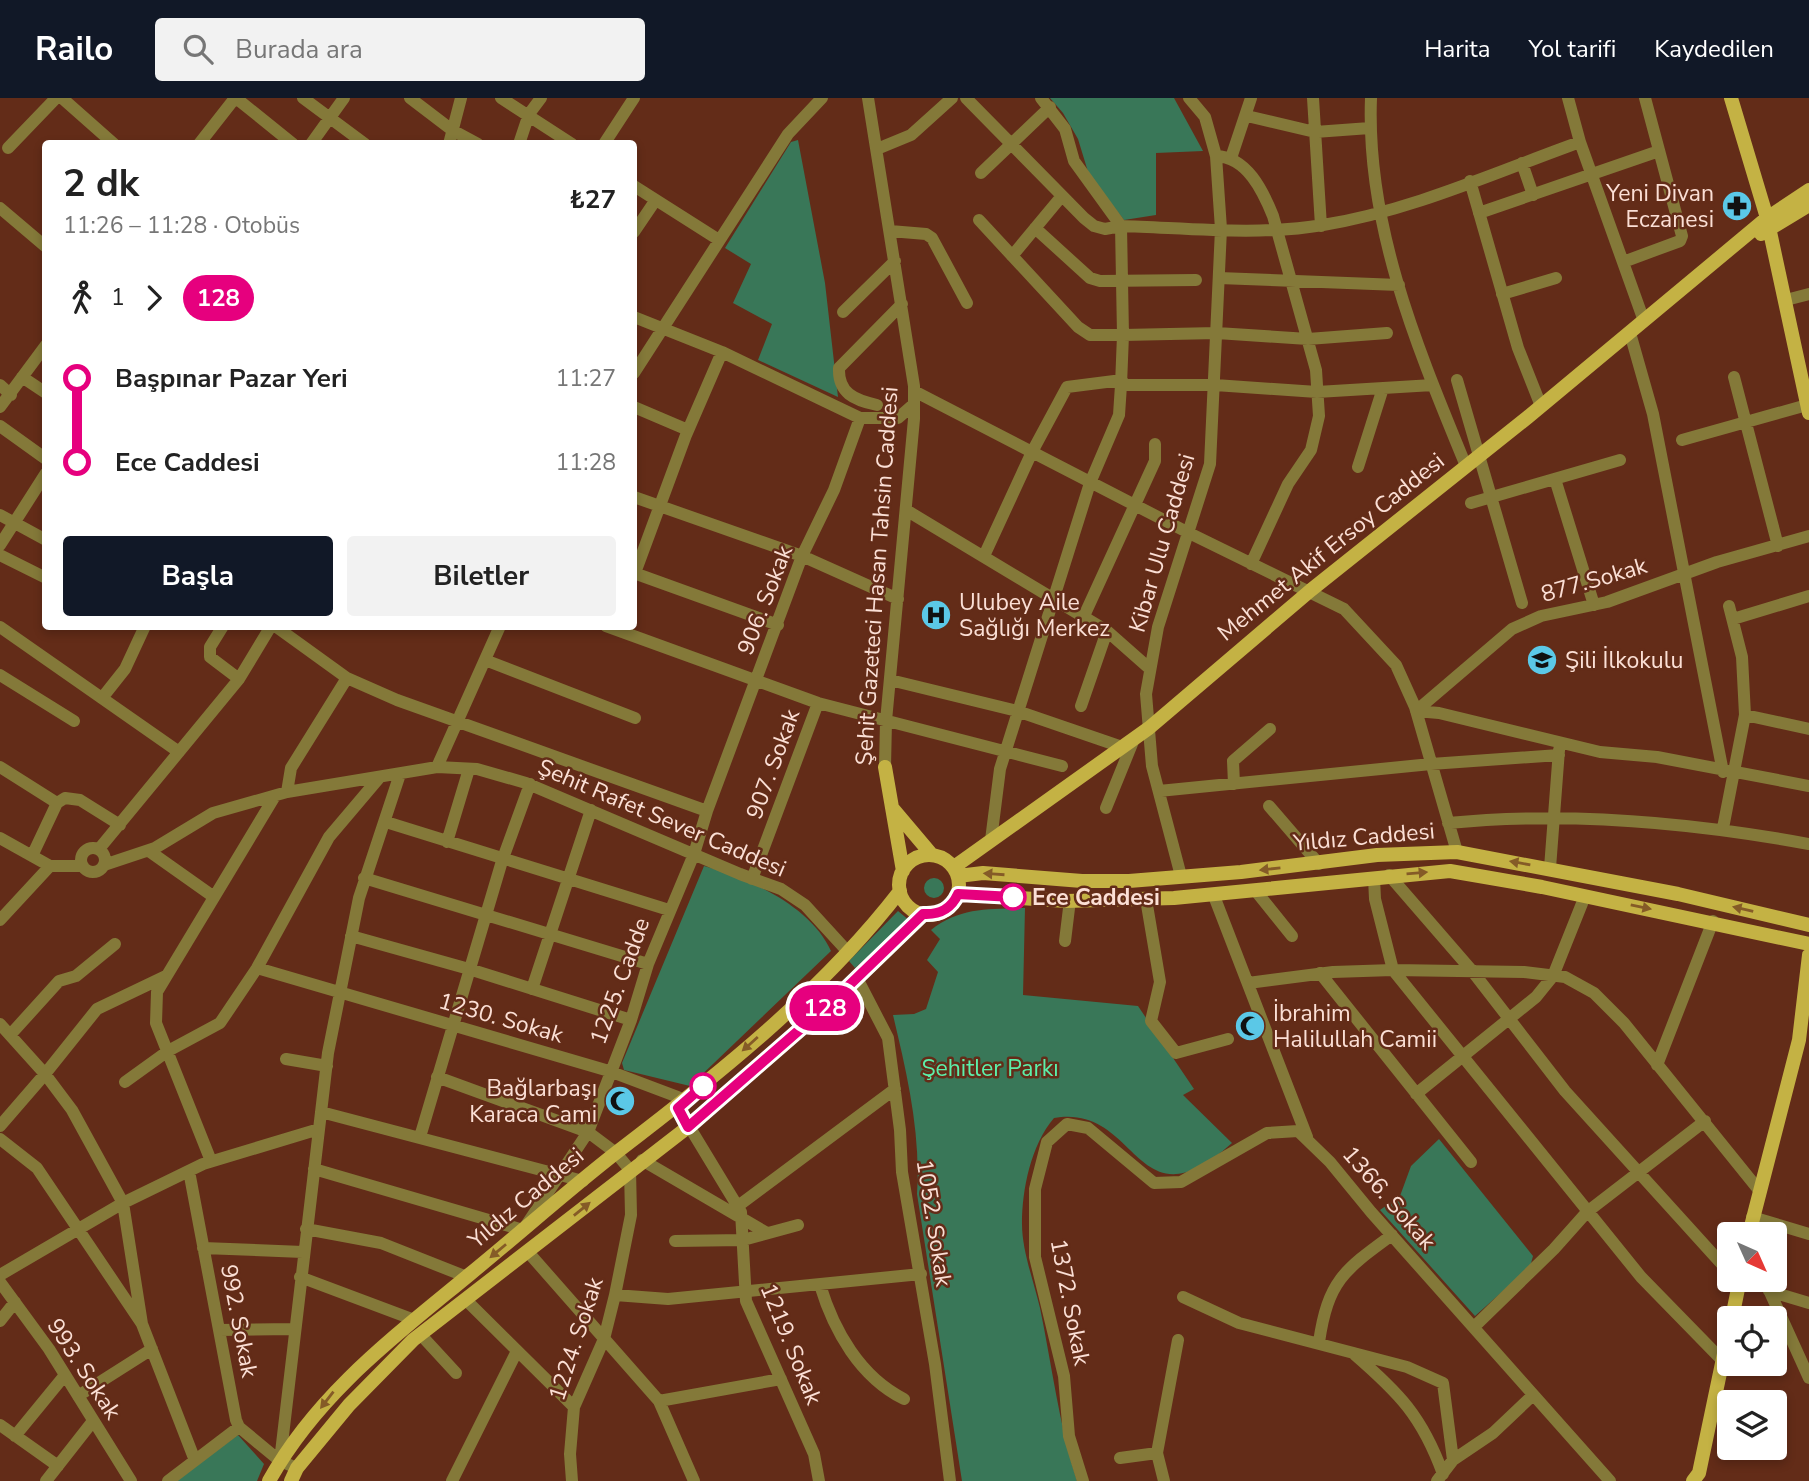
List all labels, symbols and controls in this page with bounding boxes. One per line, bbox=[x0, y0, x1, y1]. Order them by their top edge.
search box bbox=[155, 18, 645, 81]
text: Railo bbox=[35, 27, 113, 72]
icon: search bbox=[179, 30, 217, 68]
text: Burada ara bbox=[235, 32, 363, 67]
text: Harita bbox=[1424, 33, 1490, 65]
text: Yol tarifi bbox=[1528, 33, 1616, 65]
text: Kaydedilen bbox=[1654, 33, 1774, 65]
text: 2 dk bbox=[63, 158, 139, 209]
place label: Yeni Divan Eczanesi bbox=[1605, 178, 1714, 235]
text: ₺27 bbox=[569, 182, 616, 217]
pharmacy icon: Yeni Divan Eczanesi bbox=[1720, 189, 1754, 223]
text: 11:26 – 11:28 · Otobüs bbox=[63, 210, 300, 241]
icon: walk bbox=[63, 279, 101, 317]
icon: forward bbox=[135, 279, 173, 317]
text: 1 bbox=[111, 282, 125, 313]
text: 128 bbox=[197, 282, 240, 314]
text: Başpınar Pazar Yeri bbox=[115, 361, 348, 396]
text: 11:27 bbox=[556, 363, 616, 394]
street label: Şehit Gazeteci Hasan Tahsin Caddesi bbox=[848, 386, 906, 766]
text: Ece Caddesi bbox=[115, 445, 260, 480]
street label: Mehmet Akif Ersoy Caddesi bbox=[1211, 446, 1451, 648]
text: 11:28 bbox=[556, 447, 616, 478]
street label: Kibar Ulu Caddesi bbox=[1122, 450, 1202, 636]
button: Başla bbox=[63, 536, 333, 616]
button: Biletler bbox=[347, 536, 616, 616]
street label: 906. Sokak bbox=[730, 541, 800, 659]
street label: 877.Sokak bbox=[1537, 550, 1651, 610]
place label: Ulubey Aile Sağlığı Merkez bbox=[959, 587, 1110, 644]
hospital icon: Ulubey Aile Sağlığı Merkez bbox=[919, 598, 953, 632]
school or university icon: Şili İlkokulu bbox=[1525, 643, 1559, 677]
place label: Şili İlkokulu bbox=[1565, 645, 1683, 676]
street label: 907. Sokak bbox=[739, 704, 807, 823]
street label: Şehit Rafet Sever Caddesi bbox=[533, 752, 791, 884]
street label: Yıldız Caddesi bbox=[1291, 815, 1436, 859]
one-way arrow bbox=[1509, 857, 1531, 868]
one-way arrow bbox=[1259, 864, 1281, 875]
one-way arrow bbox=[1406, 867, 1428, 878]
one-way arrow bbox=[983, 868, 1005, 879]
place label: Ece Caddesi bbox=[1032, 882, 1160, 913]
marker: Ece Caddesi bbox=[1000, 884, 1026, 910]
one-way arrow bbox=[1630, 902, 1652, 913]
one-way arrow bbox=[1732, 903, 1754, 914]
street label: 1225. Cadde bbox=[583, 913, 657, 1049]
street label: 1230. Sokak bbox=[435, 985, 567, 1051]
line badge: 128 bbox=[785, 985, 865, 1031]
text: 128 bbox=[803, 992, 847, 1024]
place label: İbrahim Halilullah Camii bbox=[1273, 998, 1437, 1055]
mosque icon: İbrahim Halilullah Camii bbox=[1233, 1009, 1267, 1043]
one-way arrow bbox=[741, 1036, 758, 1051]
park label: Şehitler Parkı bbox=[921, 1053, 1059, 1084]
place label: Bağlarbaşı Karaca Cami bbox=[469, 1073, 597, 1130]
unlabelled marker bbox=[690, 1073, 716, 1099]
mosque icon: Bağlarbaşı Karaca Cami bbox=[603, 1084, 637, 1118]
street label: 1366. Sokak bbox=[1335, 1139, 1443, 1257]
street label: Yıldız Caddesi bbox=[461, 1140, 590, 1256]
street label: 1052. Sokak bbox=[909, 1157, 959, 1289]
one-way arrow bbox=[573, 1202, 590, 1217]
north arrow bbox=[1717, 1222, 1787, 1292]
map controls bbox=[1717, 1222, 1787, 1460]
street label: 1372. Sokak bbox=[1043, 1236, 1098, 1368]
one-way arrow bbox=[490, 1243, 507, 1258]
street label: 992. Sokak bbox=[213, 1262, 265, 1381]
street label: 1224. Sokak bbox=[541, 1273, 611, 1405]
street label: 1219. Sokak bbox=[753, 1279, 830, 1410]
button: locate bbox=[1717, 1306, 1787, 1376]
street label: 993. Sokak bbox=[40, 1313, 128, 1426]
button: layers bbox=[1717, 1390, 1787, 1460]
one-way arrow bbox=[321, 1391, 335, 1409]

